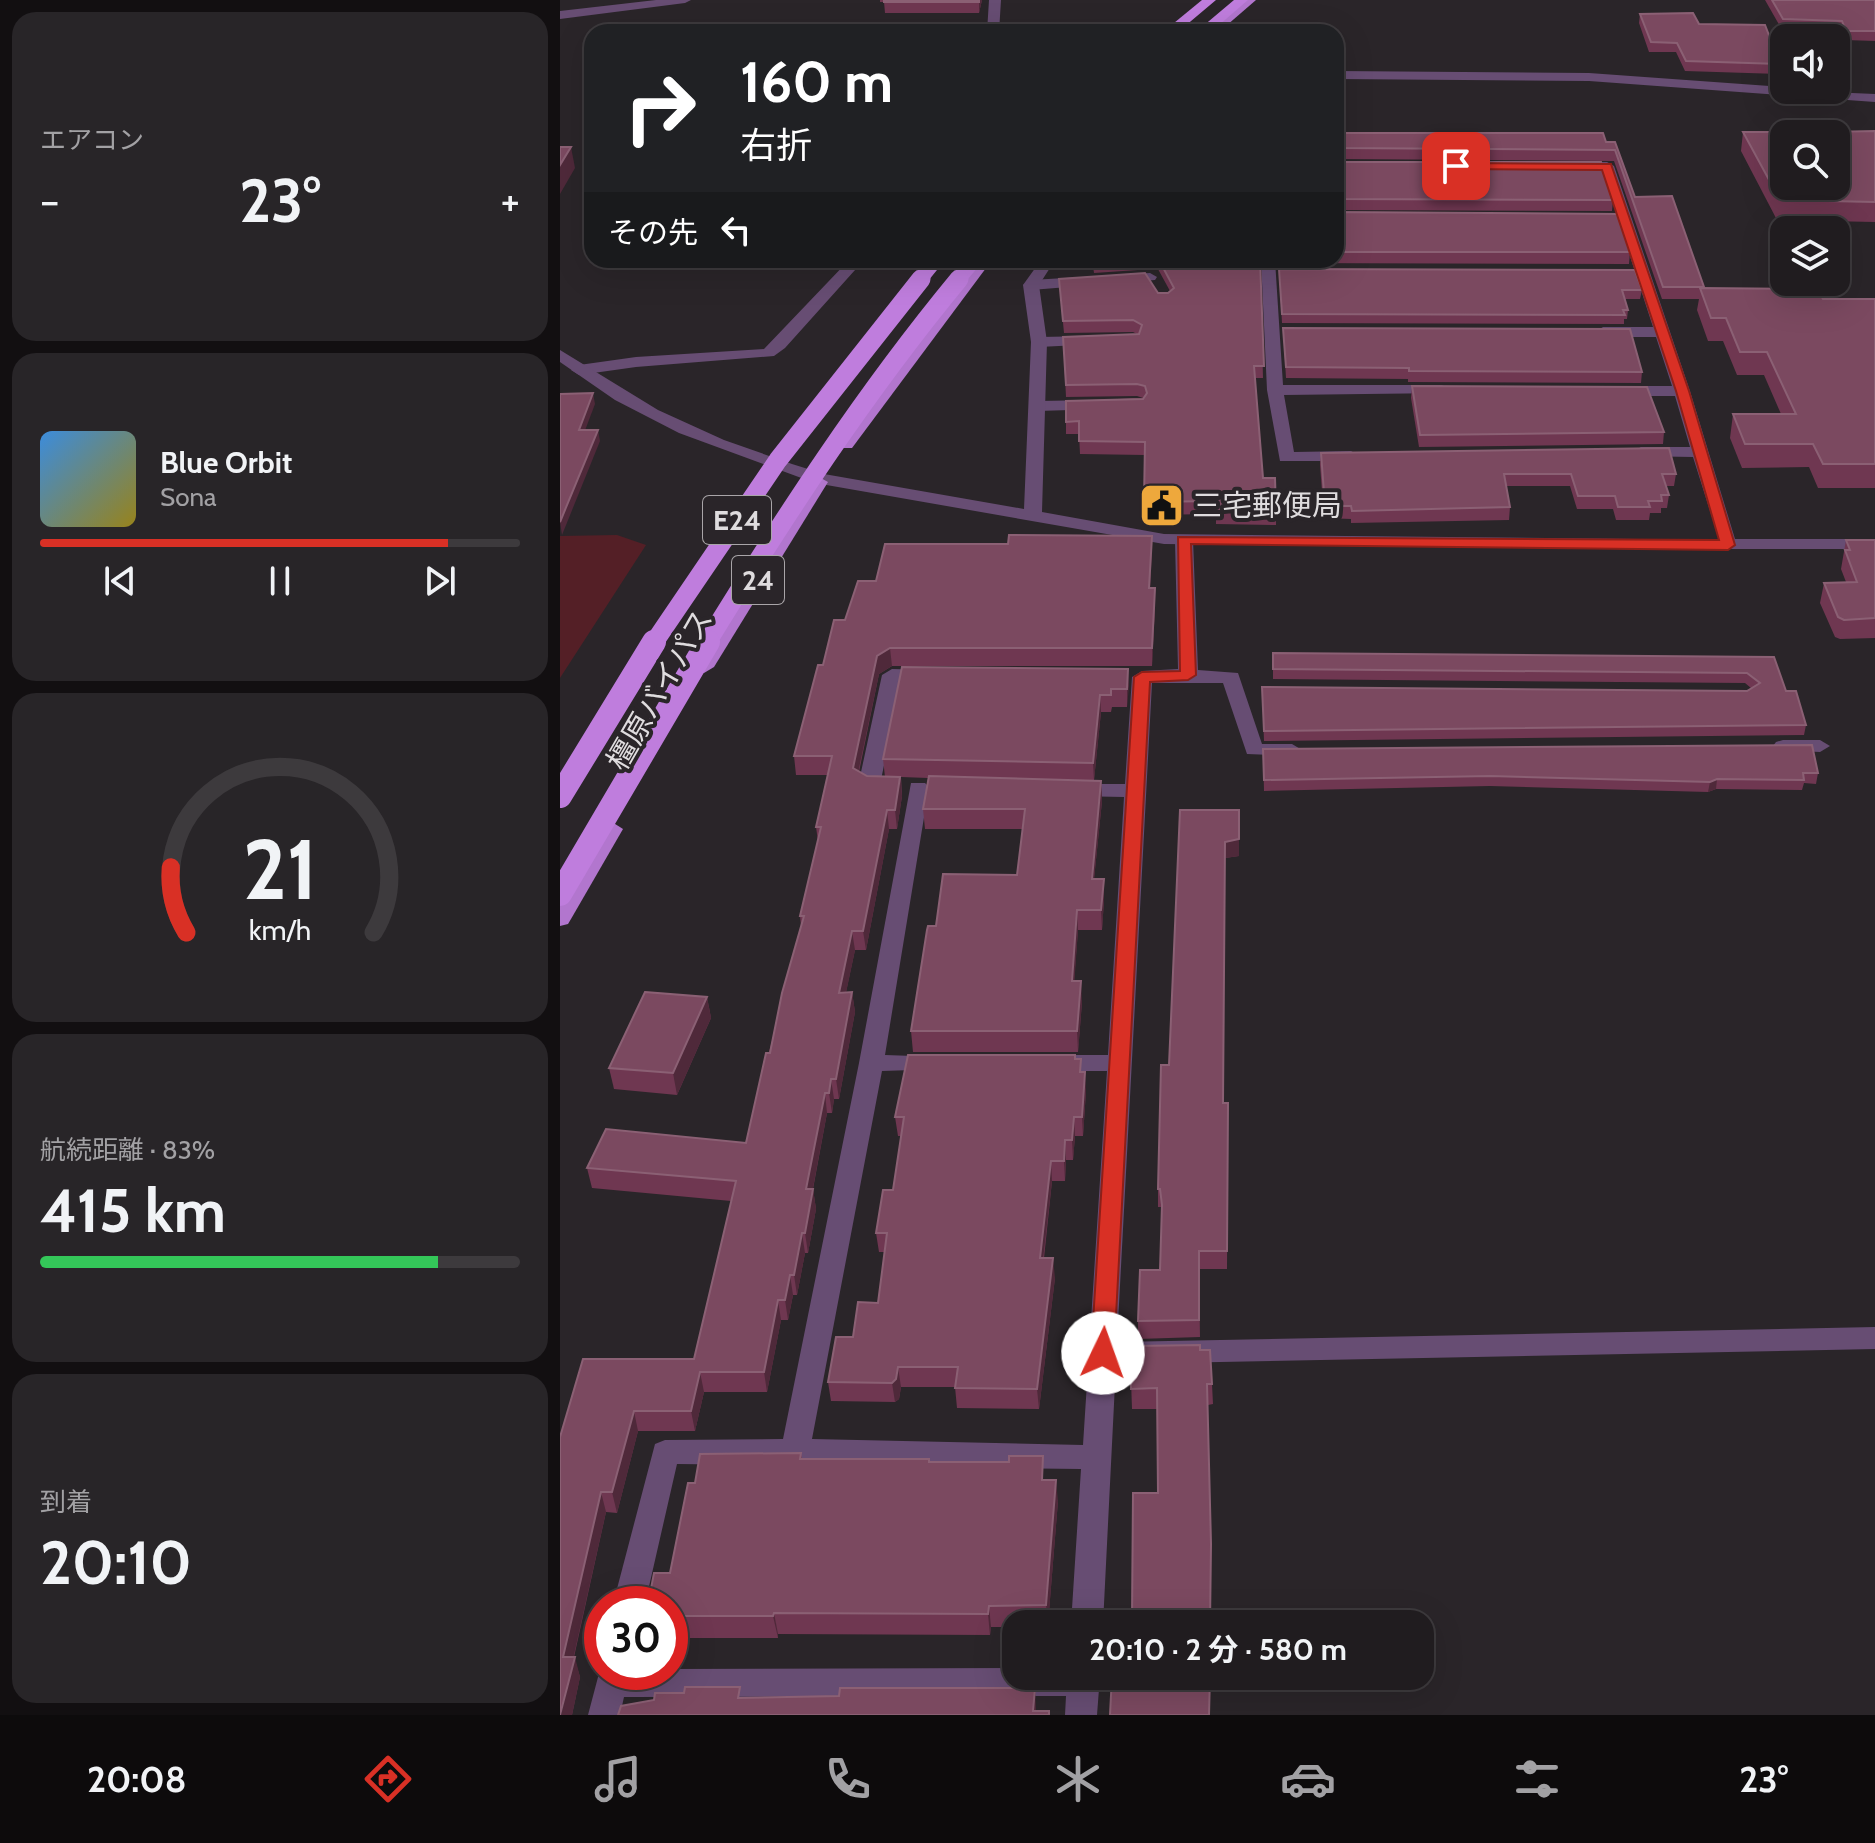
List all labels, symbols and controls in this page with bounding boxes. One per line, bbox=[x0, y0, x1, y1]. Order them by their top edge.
map controls bbox=[1770, 24, 1850, 296]
button: sound bbox=[1770, 24, 1850, 104]
text: 160 m bbox=[740, 48, 893, 116]
icon: right bbox=[608, 56, 712, 160]
button: search bbox=[1770, 120, 1850, 200]
text: 右折 bbox=[740, 123, 812, 167]
text: エアコン bbox=[40, 124, 144, 156]
pin bbox=[1422, 132, 1490, 200]
icon: arrive bbox=[1434, 144, 1478, 188]
text: 23° bbox=[239, 164, 321, 237]
text: − bbox=[40, 174, 59, 227]
text: + bbox=[501, 174, 520, 227]
icon: left bbox=[714, 208, 758, 252]
text: その先 bbox=[608, 214, 698, 251]
button: layers bbox=[1770, 216, 1850, 296]
text: Blue Orbit bbox=[160, 444, 292, 481]
text: Sona bbox=[160, 481, 217, 513]
public building icon: 三宅郵便局 bbox=[1137, 482, 1185, 530]
place label: 三宅郵便局 bbox=[1192, 487, 1342, 524]
road number: E24 bbox=[703, 496, 771, 544]
road number: 24 bbox=[732, 556, 784, 604]
icon: previous bbox=[98, 559, 142, 603]
icon: pause bbox=[258, 559, 302, 603]
icon: next bbox=[418, 559, 462, 603]
street label: 橿原バイパス bbox=[599, 603, 720, 777]
text: 21 bbox=[243, 819, 317, 920]
text: km/h bbox=[249, 913, 311, 948]
text: 航続距離 · 83% bbox=[40, 1134, 215, 1166]
text: 415 km bbox=[40, 1174, 226, 1247]
position arrow bbox=[1061, 1311, 1145, 1395]
text: 到着 bbox=[40, 1486, 92, 1518]
text: 20:10 bbox=[40, 1526, 192, 1599]
speed limit sign: 30 bbox=[584, 1586, 688, 1690]
text: 20:10 · 2 分 · 580 m bbox=[1089, 1631, 1347, 1668]
icon: directions bbox=[360, 1751, 416, 1807]
icon: music bbox=[590, 1751, 646, 1807]
icon: phone bbox=[820, 1751, 876, 1807]
icon: climate bbox=[1050, 1751, 1106, 1807]
icon: car bbox=[1280, 1751, 1336, 1807]
icon: filters bbox=[1509, 1751, 1565, 1807]
text: 20:08 bbox=[87, 1757, 187, 1801]
text: 23° bbox=[1739, 1757, 1788, 1801]

